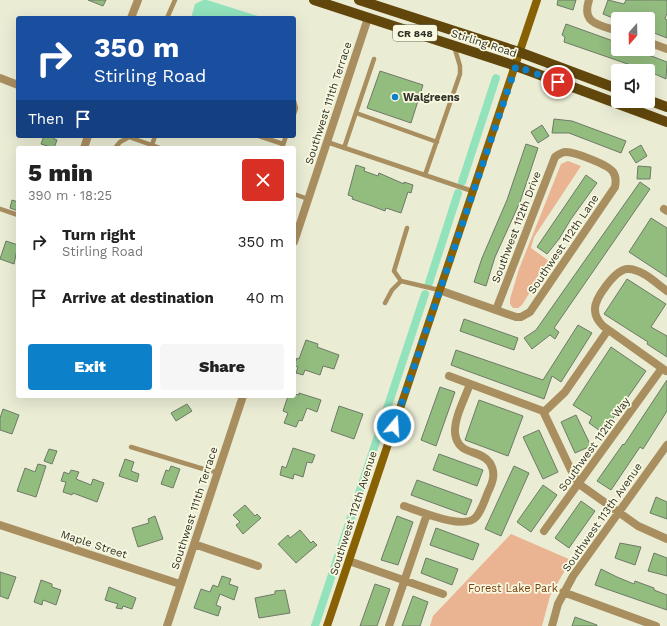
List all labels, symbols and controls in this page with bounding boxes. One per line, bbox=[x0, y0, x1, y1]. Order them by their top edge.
north arrow bbox=[611, 12, 655, 56]
map controls bbox=[611, 12, 655, 108]
road number: CR 848 bbox=[393, 25, 437, 41]
street label: Stirling Road bbox=[449, 27, 518, 60]
text: 350 m bbox=[94, 31, 179, 64]
icon: right bbox=[28, 32, 80, 84]
street label: Southwest 111th Terrace bbox=[302, 40, 354, 166]
button: sound bbox=[611, 64, 655, 108]
text: Stirling Road bbox=[94, 65, 206, 86]
pin bbox=[541, 65, 575, 99]
icon: arrive bbox=[547, 71, 569, 93]
place label: Walgreens bbox=[403, 91, 460, 104]
marker: Walgreens bbox=[390, 92, 400, 102]
icon: arrive bbox=[72, 108, 94, 130]
text: Then bbox=[28, 110, 64, 128]
text: 5 min bbox=[28, 159, 93, 187]
button: close bbox=[242, 159, 284, 201]
street label: Southwest 112th Drive bbox=[489, 169, 544, 285]
text: 390 m · 18:25 bbox=[28, 188, 112, 203]
street label: Southwest 112th Lane bbox=[525, 192, 602, 296]
text: Turn right bbox=[62, 226, 135, 244]
icon: right bbox=[28, 231, 50, 253]
text: 350 m bbox=[238, 233, 284, 251]
text: Stirling Road bbox=[62, 244, 143, 259]
icon: arrive bbox=[28, 287, 50, 309]
text: Arrive at destination bbox=[62, 289, 214, 307]
text: 40 m bbox=[246, 289, 284, 307]
button: Exit bbox=[28, 344, 152, 390]
button: Share bbox=[160, 344, 284, 390]
street label: Southwest 112th Way bbox=[556, 395, 633, 494]
position arrow bbox=[373, 405, 415, 447]
street label: Southwest 111th Terrace bbox=[168, 445, 220, 571]
street label: Southwest 112th Avenue bbox=[327, 449, 380, 577]
street label: Southwest 113th Avenue bbox=[560, 460, 645, 574]
street label: Maple Street bbox=[59, 528, 129, 561]
park label: Forest Lake Park bbox=[468, 582, 558, 595]

